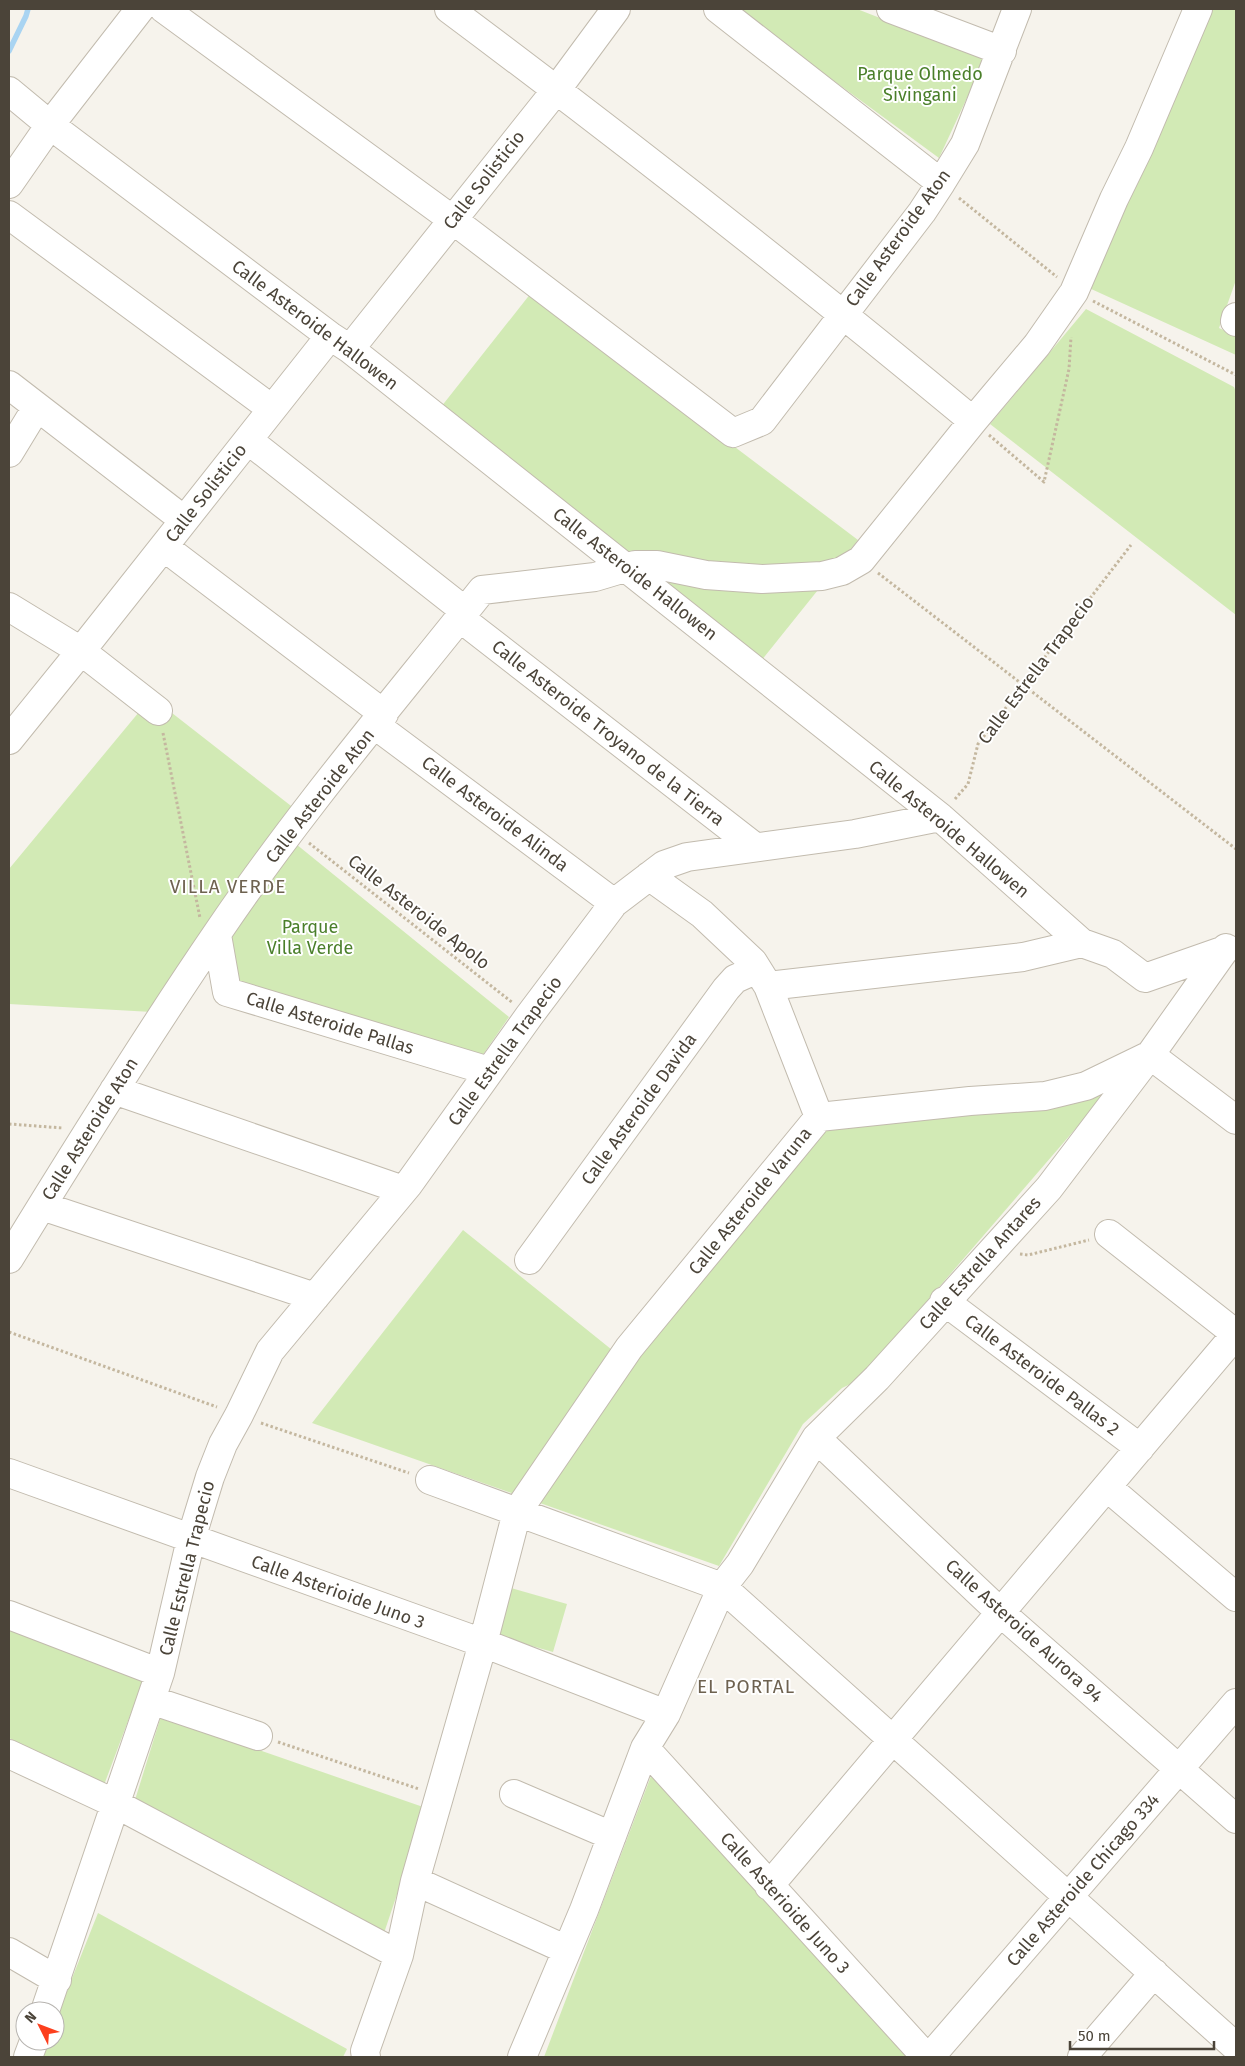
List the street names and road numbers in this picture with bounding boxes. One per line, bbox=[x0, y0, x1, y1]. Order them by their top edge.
street label: Calle Solisticio bbox=[439, 126, 529, 234]
street label: Calle Asteroide Aton bbox=[841, 165, 955, 311]
street label: Calle Asteroide Hallowen bbox=[227, 255, 403, 395]
street label: Calle Solisticio bbox=[161, 439, 251, 547]
street label: Calle Asteroide Hallowen bbox=[548, 503, 722, 645]
street label: Calle Estrella Trapecio bbox=[973, 592, 1099, 748]
street label: Calle Asteroide Troyano de la Tierra bbox=[487, 635, 729, 831]
street label: Calle Asteroide Aton bbox=[261, 725, 379, 867]
street label: Calle Asteroide Alinda bbox=[417, 752, 573, 876]
street label: Calle Asteroide Hallowen bbox=[864, 755, 1034, 903]
street label: Calle Asteroide Apolo bbox=[344, 850, 494, 974]
street label: Calle Estrella Trapecio bbox=[443, 972, 567, 1130]
street label: Calle Asteroide Pallas bbox=[243, 987, 417, 1059]
street label: Calle Asteroide Davida bbox=[577, 1029, 701, 1189]
street label: Calle Asteroide Aton bbox=[37, 1054, 143, 1204]
street label: Calle Asteroide Varuna bbox=[684, 1123, 816, 1279]
street label: Calle Estrella Antares bbox=[914, 1192, 1046, 1334]
street label: Calle Asteroide Pallas 2 bbox=[960, 1310, 1124, 1440]
street label: Calle Estrella Trapecio bbox=[155, 1478, 219, 1658]
street label: Calle Asterioide Juno 3 bbox=[248, 1550, 428, 1634]
street label: Calle Asteroide Aurora 94 bbox=[941, 1555, 1108, 1708]
street label: Calle Asteroide Chicago 334 bbox=[1002, 1789, 1164, 1971]
street label: Calle Asterioide Juno 3 bbox=[716, 1828, 854, 1978]

